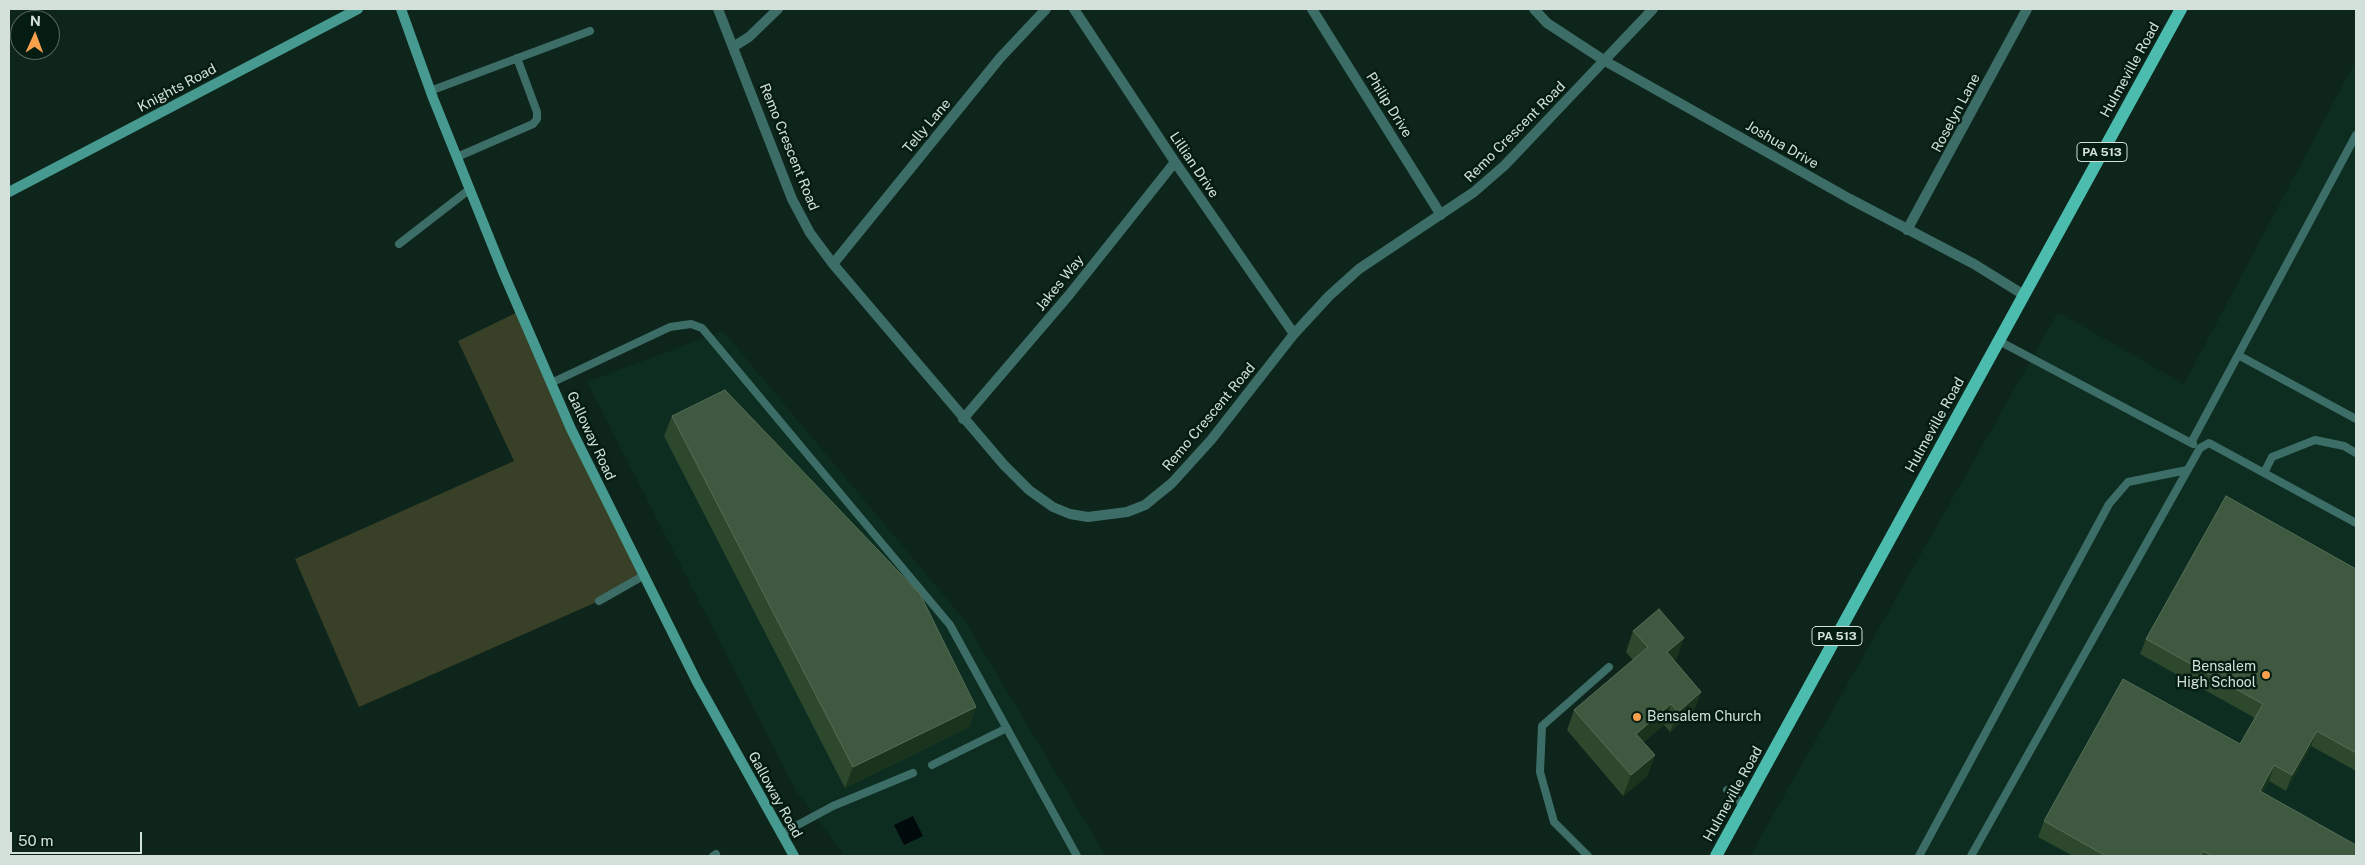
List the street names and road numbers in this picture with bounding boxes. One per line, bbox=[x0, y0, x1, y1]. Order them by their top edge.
street label: Hulmeville Road bbox=[2097, 20, 2163, 120]
street label: Knights Road bbox=[135, 60, 219, 116]
street label: Philip Drive bbox=[1362, 69, 1416, 141]
street label: Roselyn Lane bbox=[1928, 71, 1984, 155]
street label: Remo Crescent Road bbox=[1461, 78, 1569, 186]
street label: Remo Crescent Road bbox=[756, 81, 822, 213]
street label: Telly Lane bbox=[899, 95, 955, 157]
street label: Joshua Drive bbox=[1743, 117, 1821, 173]
street label: Lillian Drive bbox=[1166, 129, 1222, 201]
road number: PA 513 bbox=[2077, 142, 2127, 162]
street label: Jakes Way bbox=[1032, 252, 1088, 314]
street label: Remo Crescent Road bbox=[1159, 360, 1259, 474]
street label: Hulmeville Road bbox=[1902, 375, 1968, 475]
street label: Galloway Road bbox=[563, 389, 619, 483]
road number: PA 513 bbox=[1812, 626, 1862, 646]
street label: Hulmeville Road bbox=[1700, 744, 1766, 844]
street label: Galloway Road bbox=[744, 749, 806, 841]

